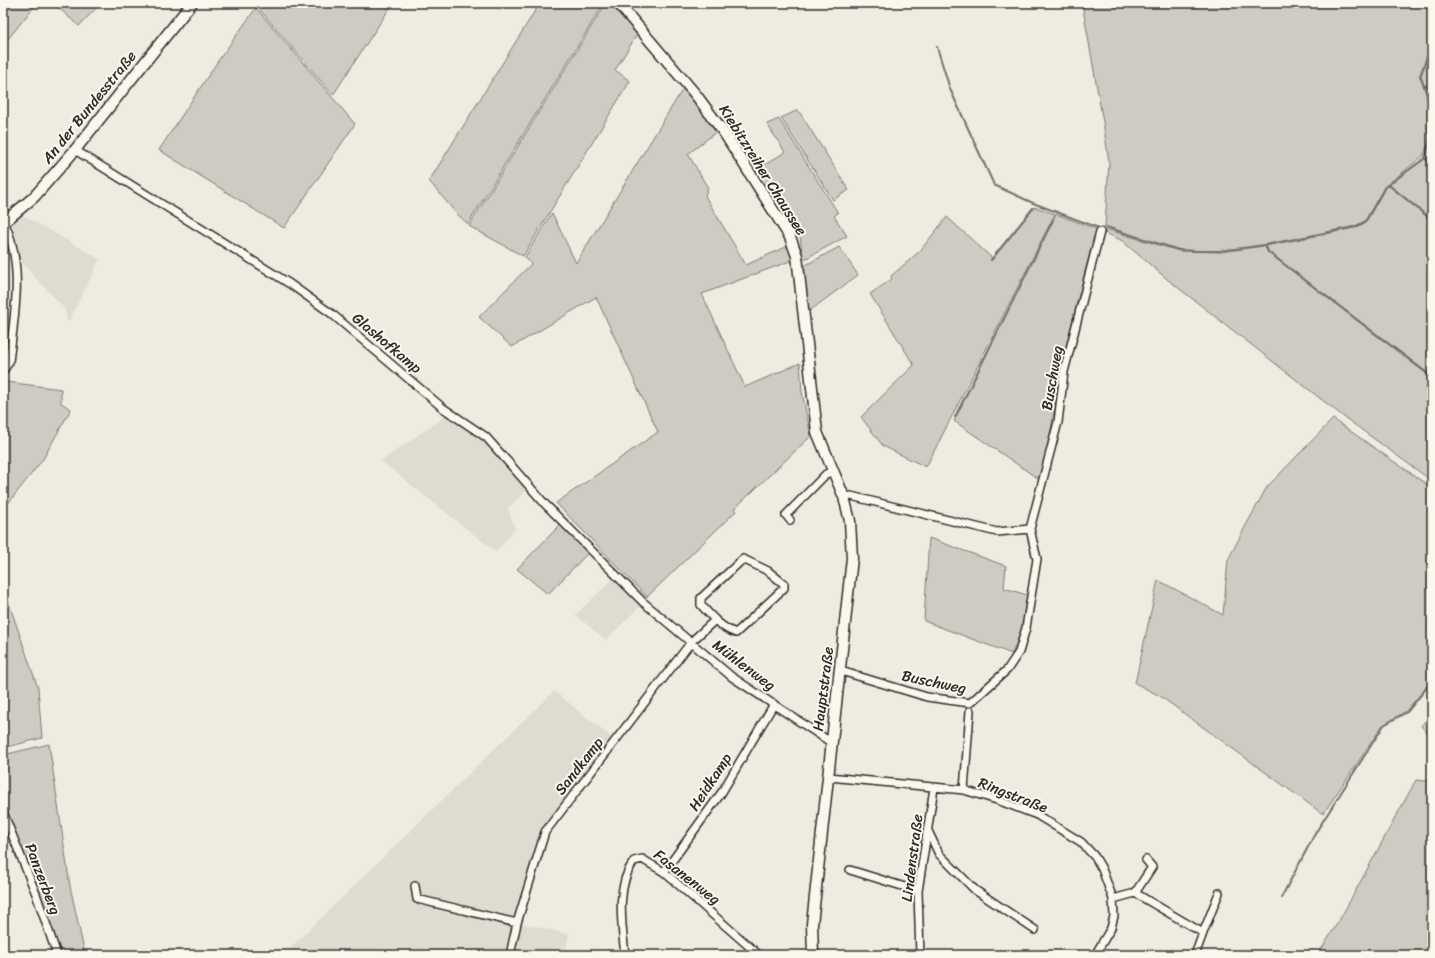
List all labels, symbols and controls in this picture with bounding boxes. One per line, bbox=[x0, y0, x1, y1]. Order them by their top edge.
street label: An der Bundesstraße bbox=[34, 44, 143, 170]
street label: Kiebitzreiher Chaussee bbox=[712, 99, 814, 241]
street label: Glashofkamp bbox=[346, 306, 428, 380]
street label: Buschweg bbox=[1034, 343, 1071, 412]
street label: Mühlenweg bbox=[707, 632, 782, 698]
street label: Hauptstraße bbox=[805, 645, 841, 733]
street label: Buschweg bbox=[899, 662, 969, 702]
street label: Sandkamp bbox=[548, 731, 610, 801]
street label: Heidkamp bbox=[681, 747, 739, 816]
street label: Ringstraße bbox=[974, 770, 1052, 820]
street label: Lindenstraße bbox=[894, 812, 930, 903]
street label: Panzerberg bbox=[17, 839, 69, 919]
street label: Fasanenweg bbox=[648, 842, 727, 912]

